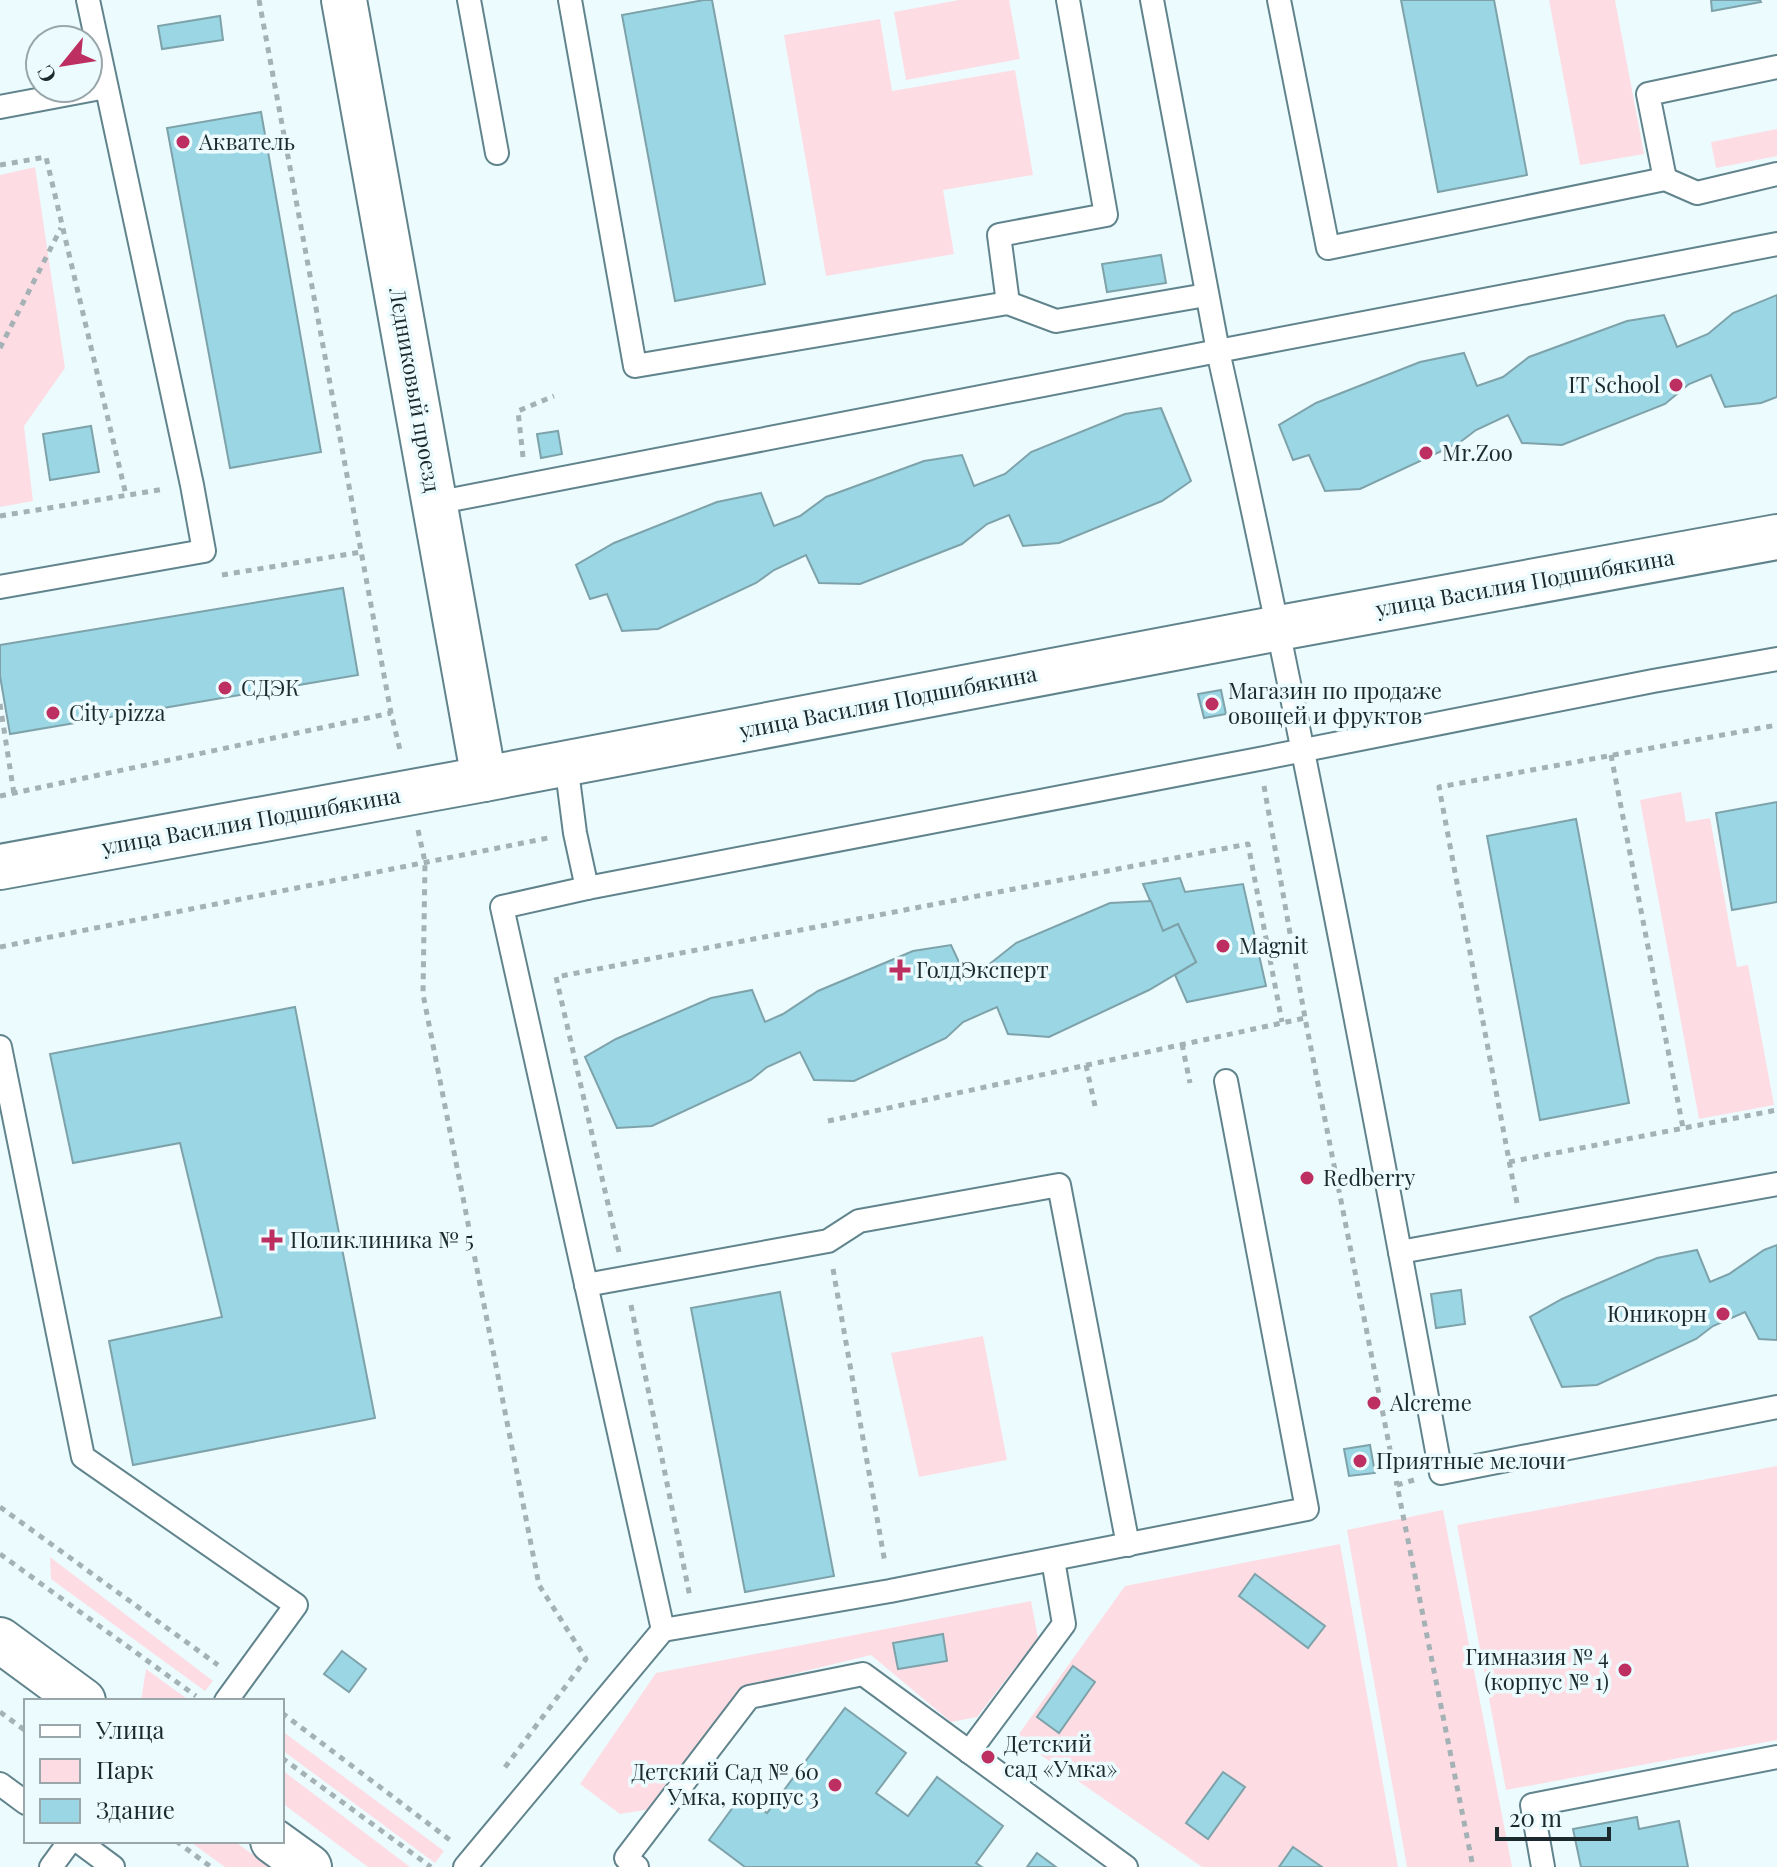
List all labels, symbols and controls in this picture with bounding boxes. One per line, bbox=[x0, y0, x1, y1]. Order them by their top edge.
north arrow bbox=[24, 24, 104, 104]
text: С bbox=[29, 60, 63, 89]
place label: Акватель bbox=[198, 126, 295, 156]
marker: Акватель bbox=[174, 133, 192, 151]
street label: Ледниковый проезд bbox=[383, 284, 449, 495]
place label: IT School bbox=[1568, 369, 1660, 399]
marker: IT School bbox=[1667, 376, 1685, 394]
place label: Mr.Zoo bbox=[1442, 437, 1513, 467]
marker: Mr.Zoo bbox=[1417, 444, 1435, 462]
street label: улица Василия Подшибякина bbox=[1372, 541, 1676, 623]
street label: улица Василия Подшибякина bbox=[736, 657, 1039, 745]
place label: СДЭК bbox=[241, 672, 300, 702]
place label: Магазин по продаже овощей и фруктов bbox=[1228, 675, 1442, 730]
marker: СДЭК bbox=[216, 679, 234, 697]
marker: Магазин по продаже овощей и фруктов bbox=[1203, 695, 1221, 713]
place label: City pizza bbox=[69, 697, 166, 727]
marker: City pizza bbox=[44, 704, 62, 722]
street label: улица Василия Подшибякина bbox=[98, 779, 402, 861]
place label: Magnit bbox=[1239, 930, 1309, 960]
marker: Magnit bbox=[1214, 937, 1232, 955]
place label: ГолдЭксперт bbox=[916, 954, 1049, 984]
marker: ГолдЭксперт bbox=[891, 961, 909, 979]
place label: Redberry bbox=[1323, 1162, 1415, 1192]
marker: Redberry bbox=[1298, 1169, 1316, 1187]
place label: Поликлиника № 5 bbox=[290, 1224, 474, 1254]
marker: Поликлиника № 5 bbox=[261, 1229, 283, 1251]
place label: Юникорн bbox=[1607, 1298, 1707, 1328]
marker: Юникорн bbox=[1714, 1305, 1732, 1323]
place label: Alcreme bbox=[1389, 1387, 1472, 1417]
marker: Alcreme bbox=[1365, 1394, 1383, 1412]
place label: Приятные мелочи bbox=[1376, 1445, 1566, 1475]
marker: Приятные мелочи bbox=[1351, 1452, 1369, 1470]
place label: Гимназия № 4 (корпус № 1) bbox=[1465, 1641, 1609, 1696]
marker: Гимназия № 4 (корпус № 1) bbox=[1616, 1661, 1634, 1679]
legend bbox=[24, 1699, 284, 1843]
text: Улица bbox=[95, 1713, 165, 1745]
place label: Детский сад «Умка» bbox=[1004, 1728, 1117, 1783]
marker: Детский сад «Умка» bbox=[979, 1748, 997, 1766]
text: Парк bbox=[96, 1753, 154, 1785]
place label: Детский Сад № 60 Умка, корпус 3 bbox=[631, 1756, 819, 1811]
marker: Детский Сад № 60 Умка, корпус 3 bbox=[826, 1776, 844, 1794]
scale bar bbox=[1497, 1791, 1609, 1841]
text: Здание bbox=[96, 1793, 175, 1825]
text: 20 m bbox=[1509, 1801, 1562, 1833]

